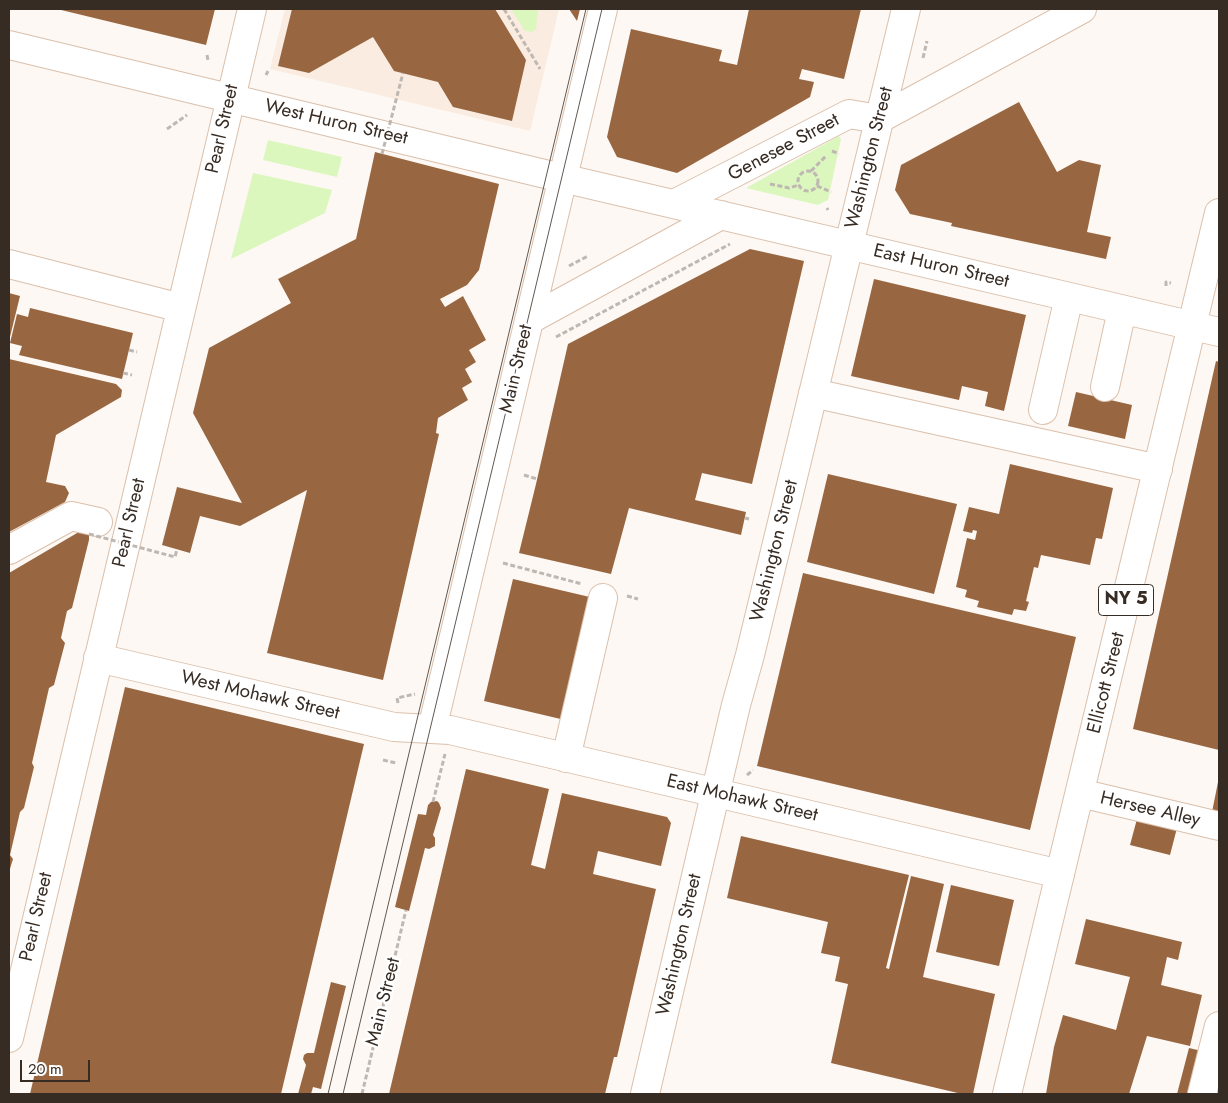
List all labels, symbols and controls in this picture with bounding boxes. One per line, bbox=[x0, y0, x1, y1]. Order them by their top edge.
street label: Pearl Street bbox=[202, 82, 244, 176]
street label: Washington Street bbox=[841, 85, 899, 231]
street label: West Huron Street bbox=[262, 95, 410, 151]
street label: Genesee Street bbox=[725, 109, 843, 187]
street label: East Huron Street bbox=[871, 240, 1011, 294]
street label: Main Street bbox=[496, 322, 538, 416]
street label: Pearl Street bbox=[109, 476, 151, 570]
street label: Washington Street bbox=[746, 478, 804, 624]
road number: NY 5 bbox=[1098, 584, 1154, 616]
street label: Ellicott Street bbox=[1083, 630, 1131, 736]
street label: West Mohawk Street bbox=[178, 667, 342, 725]
street label: East Mohawk Street bbox=[664, 771, 820, 827]
street label: Hersee Alley bbox=[1098, 787, 1202, 833]
street label: Pearl Street bbox=[16, 870, 58, 964]
street label: Washington Street bbox=[653, 872, 707, 1018]
street label: Main Street bbox=[362, 955, 406, 1049]
scale bar bbox=[22, 1050, 92, 1082]
text: 20 m bbox=[28, 1058, 62, 1080]

